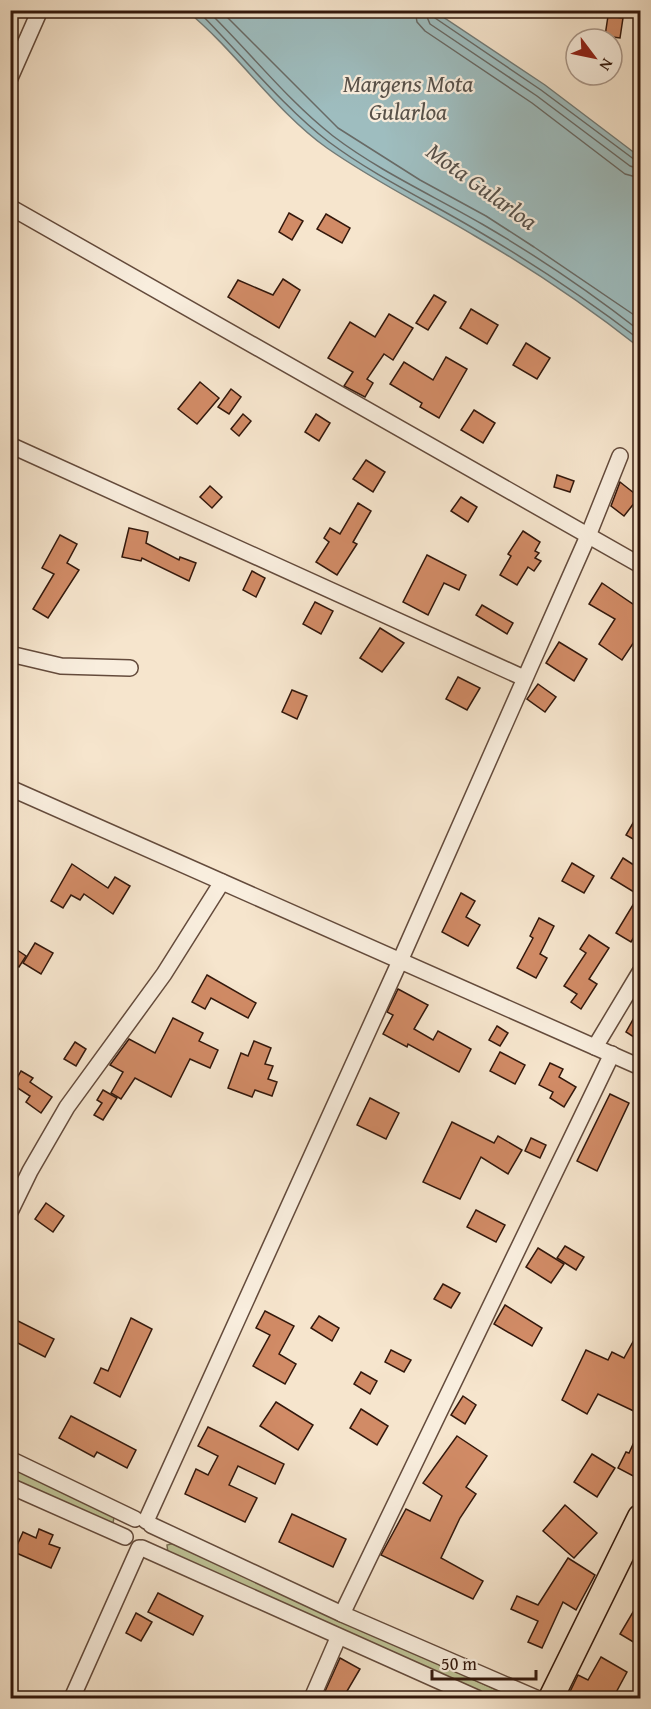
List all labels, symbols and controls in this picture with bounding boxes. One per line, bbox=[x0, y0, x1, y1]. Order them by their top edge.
north arrow bbox=[564, 27, 624, 87]
text: N bbox=[594, 54, 620, 76]
water label: Margens Mota Gularloa bbox=[343, 66, 473, 129]
water label: Mota Gularloa bbox=[419, 134, 545, 238]
scale bar bbox=[432, 1643, 536, 1681]
text: 50 m bbox=[441, 1650, 477, 1677]

